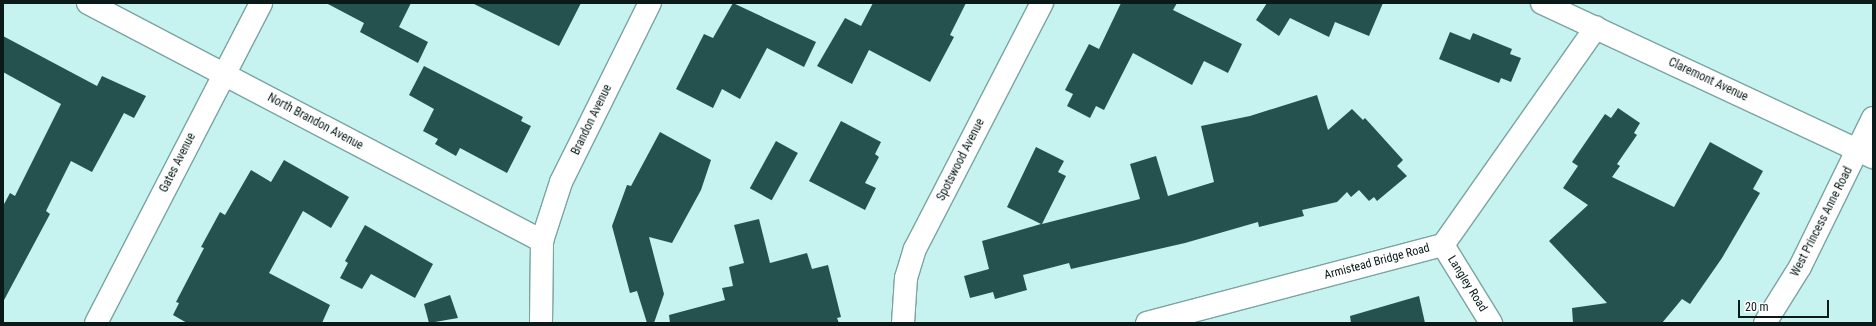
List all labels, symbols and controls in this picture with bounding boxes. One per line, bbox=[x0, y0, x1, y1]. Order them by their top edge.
street label: Claremont Avenue bbox=[1666, 55, 1750, 105]
street label: Brandon Avenue bbox=[569, 82, 615, 158]
street label: North Brandon Avenue bbox=[265, 91, 365, 153]
street label: Spotswood Avenue bbox=[934, 117, 988, 203]
street label: Gates Avenue bbox=[157, 131, 199, 195]
street label: West Princess Anne Road bbox=[1788, 165, 1856, 279]
street label: Armistead Bridge Road bbox=[1323, 241, 1431, 283]
street label: Langley Road bbox=[1444, 253, 1490, 315]
scale bar bbox=[1740, 292, 1831, 318]
text: 20 m bbox=[1745, 300, 1769, 314]

